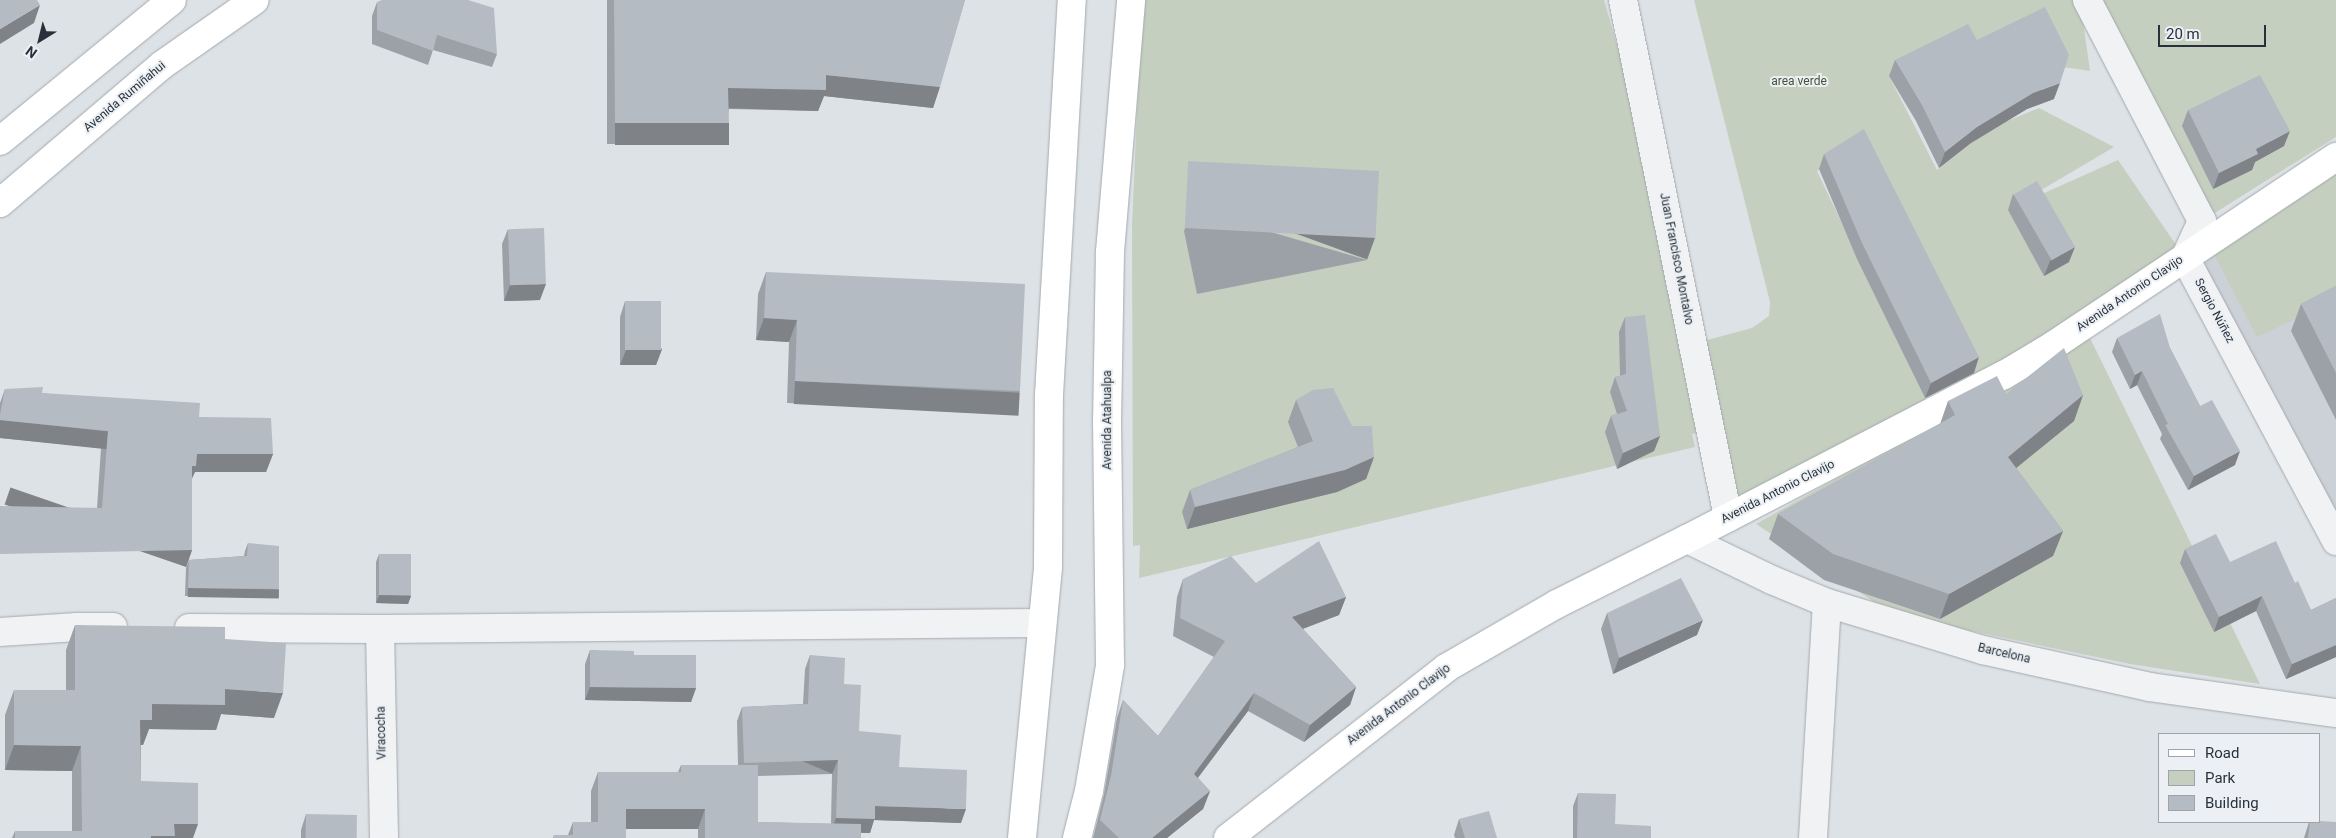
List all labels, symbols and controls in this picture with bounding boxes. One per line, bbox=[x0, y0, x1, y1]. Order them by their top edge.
north arrow bbox=[15, 15, 65, 65]
scale bar bbox=[2161, 15, 2268, 47]
text: 20 m bbox=[2166, 25, 2200, 43]
text: N bbox=[22, 43, 40, 62]
street label: Avenida Rumiñahui bbox=[81, 59, 169, 135]
park label: area verde bbox=[1771, 75, 1827, 89]
street label: Juan Francisco Montalvo bbox=[1656, 192, 1696, 326]
street label: Avenida Antonio Clavijo bbox=[2074, 253, 2186, 335]
street label: Sergio Núñez bbox=[2191, 276, 2237, 346]
street label: Avenida Atahualpa bbox=[1101, 370, 1115, 470]
street label: Avenida Antonio Clavijo bbox=[1719, 457, 1837, 527]
street label: Barcelona bbox=[1976, 641, 2032, 667]
street label: Avenida Antonio Clavijo bbox=[1345, 661, 1453, 749]
street label: Viracocha bbox=[374, 706, 390, 760]
legend bbox=[2158, 733, 2321, 823]
text: Road bbox=[2205, 744, 2239, 762]
text: Park bbox=[2205, 769, 2235, 787]
text: Building bbox=[2205, 794, 2259, 812]

